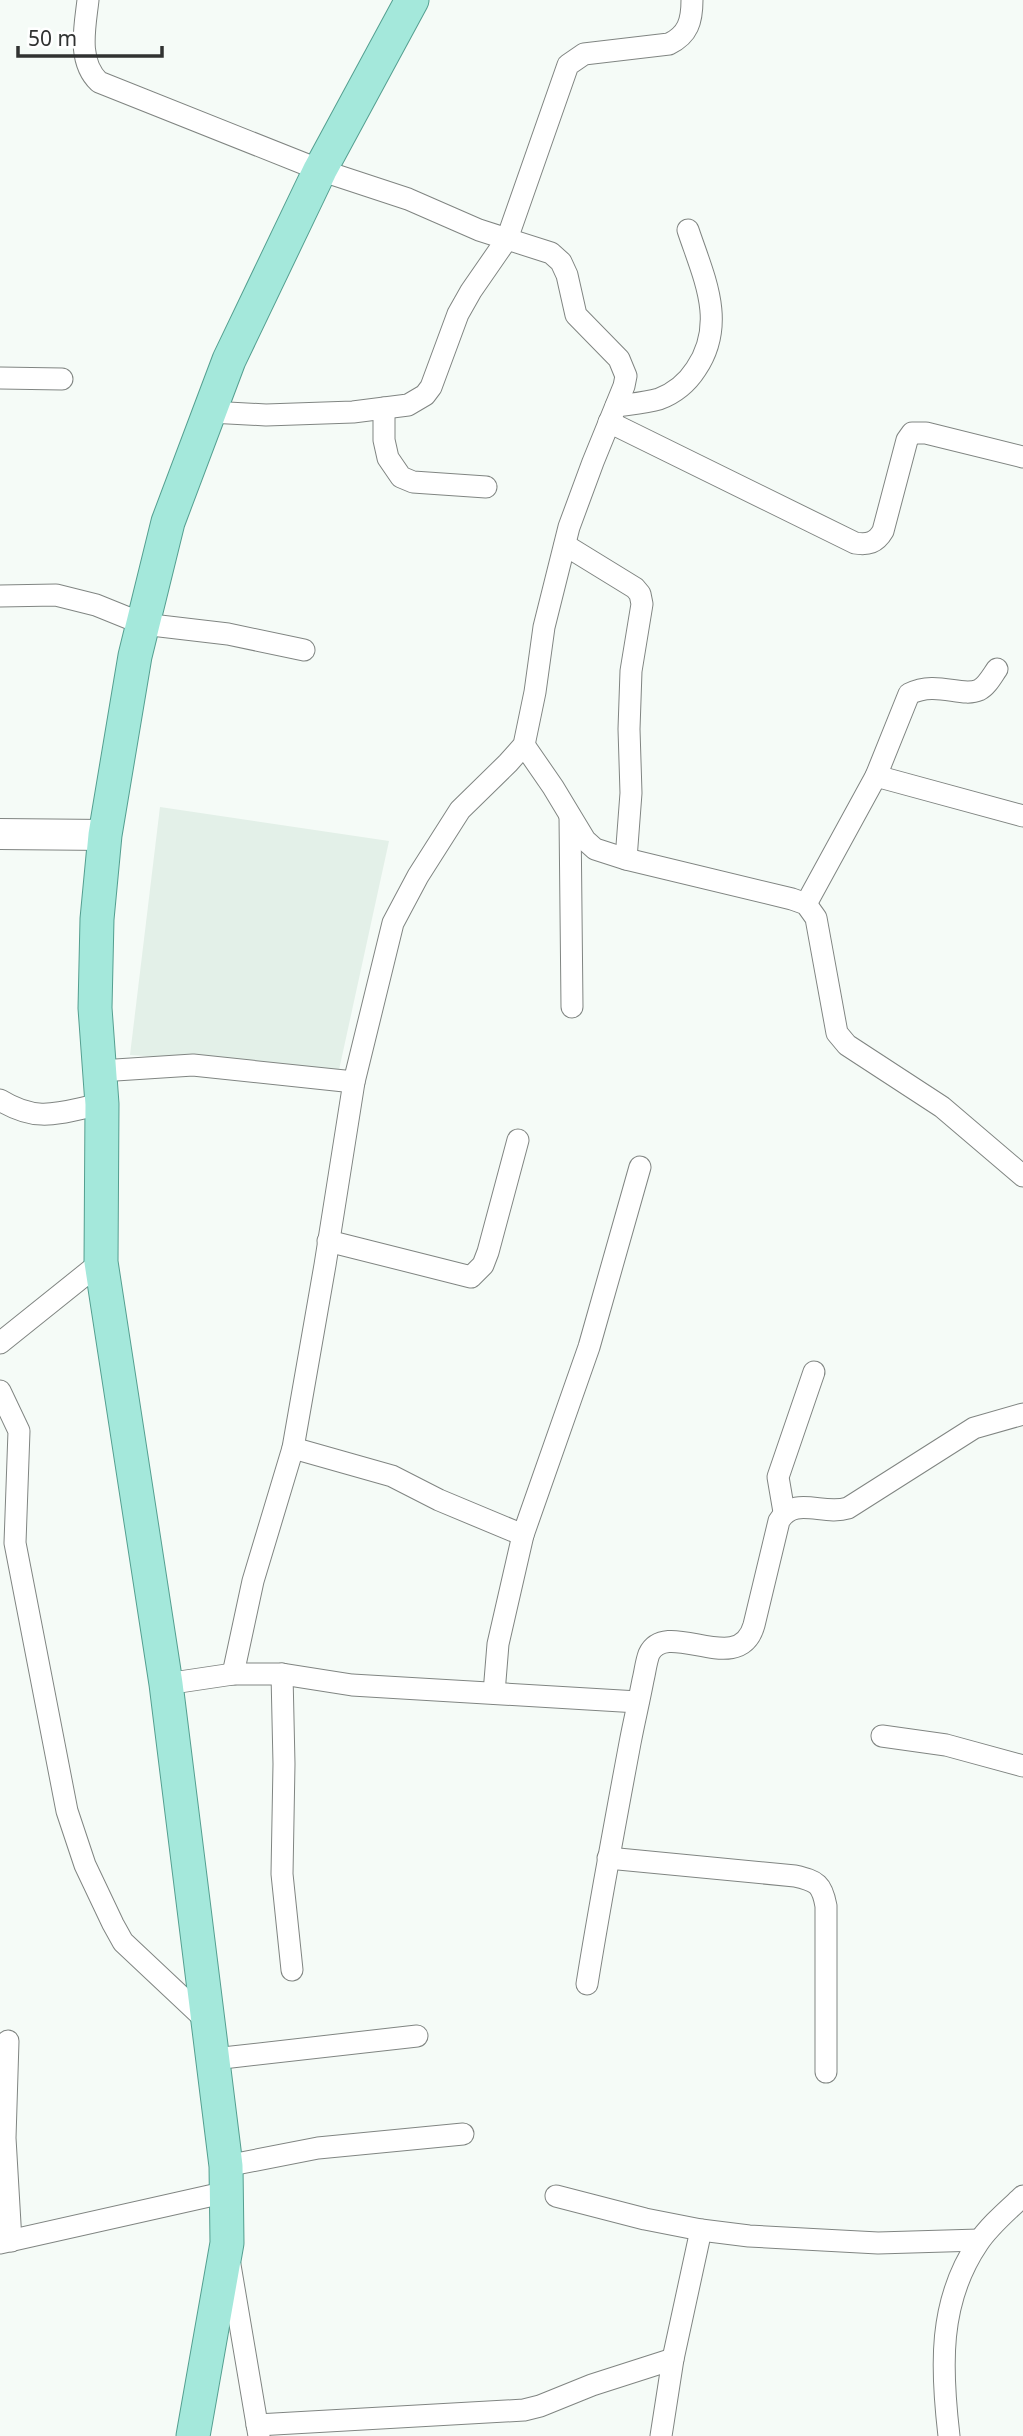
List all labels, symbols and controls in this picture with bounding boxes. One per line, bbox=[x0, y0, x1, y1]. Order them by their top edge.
scale bar bbox=[18, 14, 161, 58]
text: 50 m bbox=[28, 24, 77, 52]

